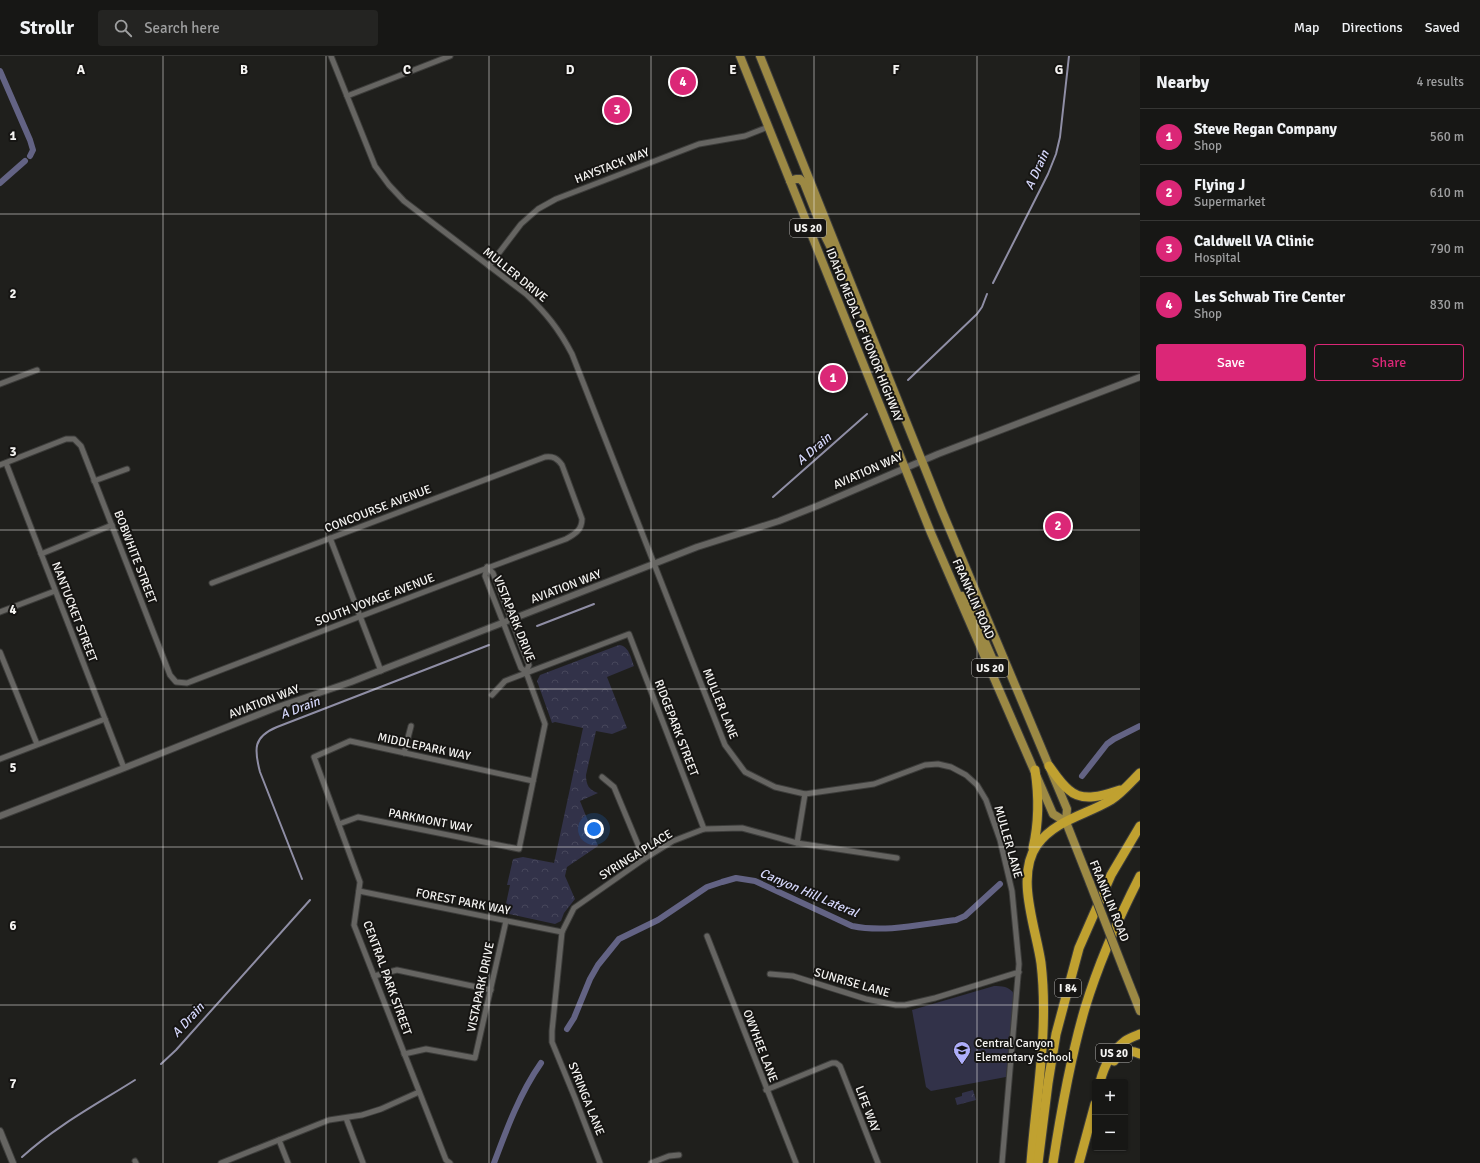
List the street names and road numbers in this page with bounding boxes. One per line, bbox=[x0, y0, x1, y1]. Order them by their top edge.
street label: HAYSTACK WAY bbox=[572, 145, 652, 187]
road number: US 20 bbox=[790, 219, 826, 237]
street label: MULLER DRIVE bbox=[480, 244, 550, 306]
street label: IDAHO MEDAL OF HONOR HIGHWAY bbox=[822, 246, 906, 424]
street label: AVIATION WAY bbox=[831, 449, 905, 493]
street label: CONCOURSE AVENUE bbox=[323, 482, 434, 536]
street label: BOBWHITE STREET bbox=[110, 508, 160, 606]
street label: FRANKLIN ROAD bbox=[949, 556, 998, 642]
street label: NANTUCKET STREET bbox=[48, 560, 100, 664]
street label: AVIATION WAY bbox=[529, 567, 603, 607]
street label: SOUTH VOYAGE AVENUE bbox=[313, 570, 437, 630]
street label: VISTAPARK DRIVE bbox=[490, 574, 538, 665]
road number: US 20 bbox=[972, 659, 1008, 677]
street label: MULLER LANE bbox=[699, 666, 741, 742]
street label: RIDGEPARK STREET bbox=[651, 678, 701, 779]
street label: AVIATION WAY bbox=[227, 682, 301, 722]
street label: MIDDLEPARK WAY bbox=[376, 730, 472, 764]
street label: MULLER LANE bbox=[990, 804, 1026, 880]
street label: PARKMONT WAY bbox=[387, 806, 473, 836]
street label: SYRINGA PLACE bbox=[597, 826, 676, 883]
street label: FRANKLIN ROAD bbox=[1086, 858, 1132, 944]
street label: FOREST PARK WAY bbox=[414, 885, 512, 919]
street label: CENTRAL PARK STREET bbox=[359, 919, 415, 1037]
street label: VISTAPARK DRIVE bbox=[464, 940, 498, 1033]
street label: SUNRISE LANE bbox=[812, 965, 892, 1001]
road number: I 84 bbox=[1055, 979, 1081, 997]
street label: OWYHEE LANE bbox=[739, 1007, 781, 1085]
road number: US 20 bbox=[1096, 1044, 1132, 1062]
street label: SYRINGA LANE bbox=[565, 1060, 608, 1138]
street label: LIFE WAY bbox=[851, 1084, 883, 1134]

